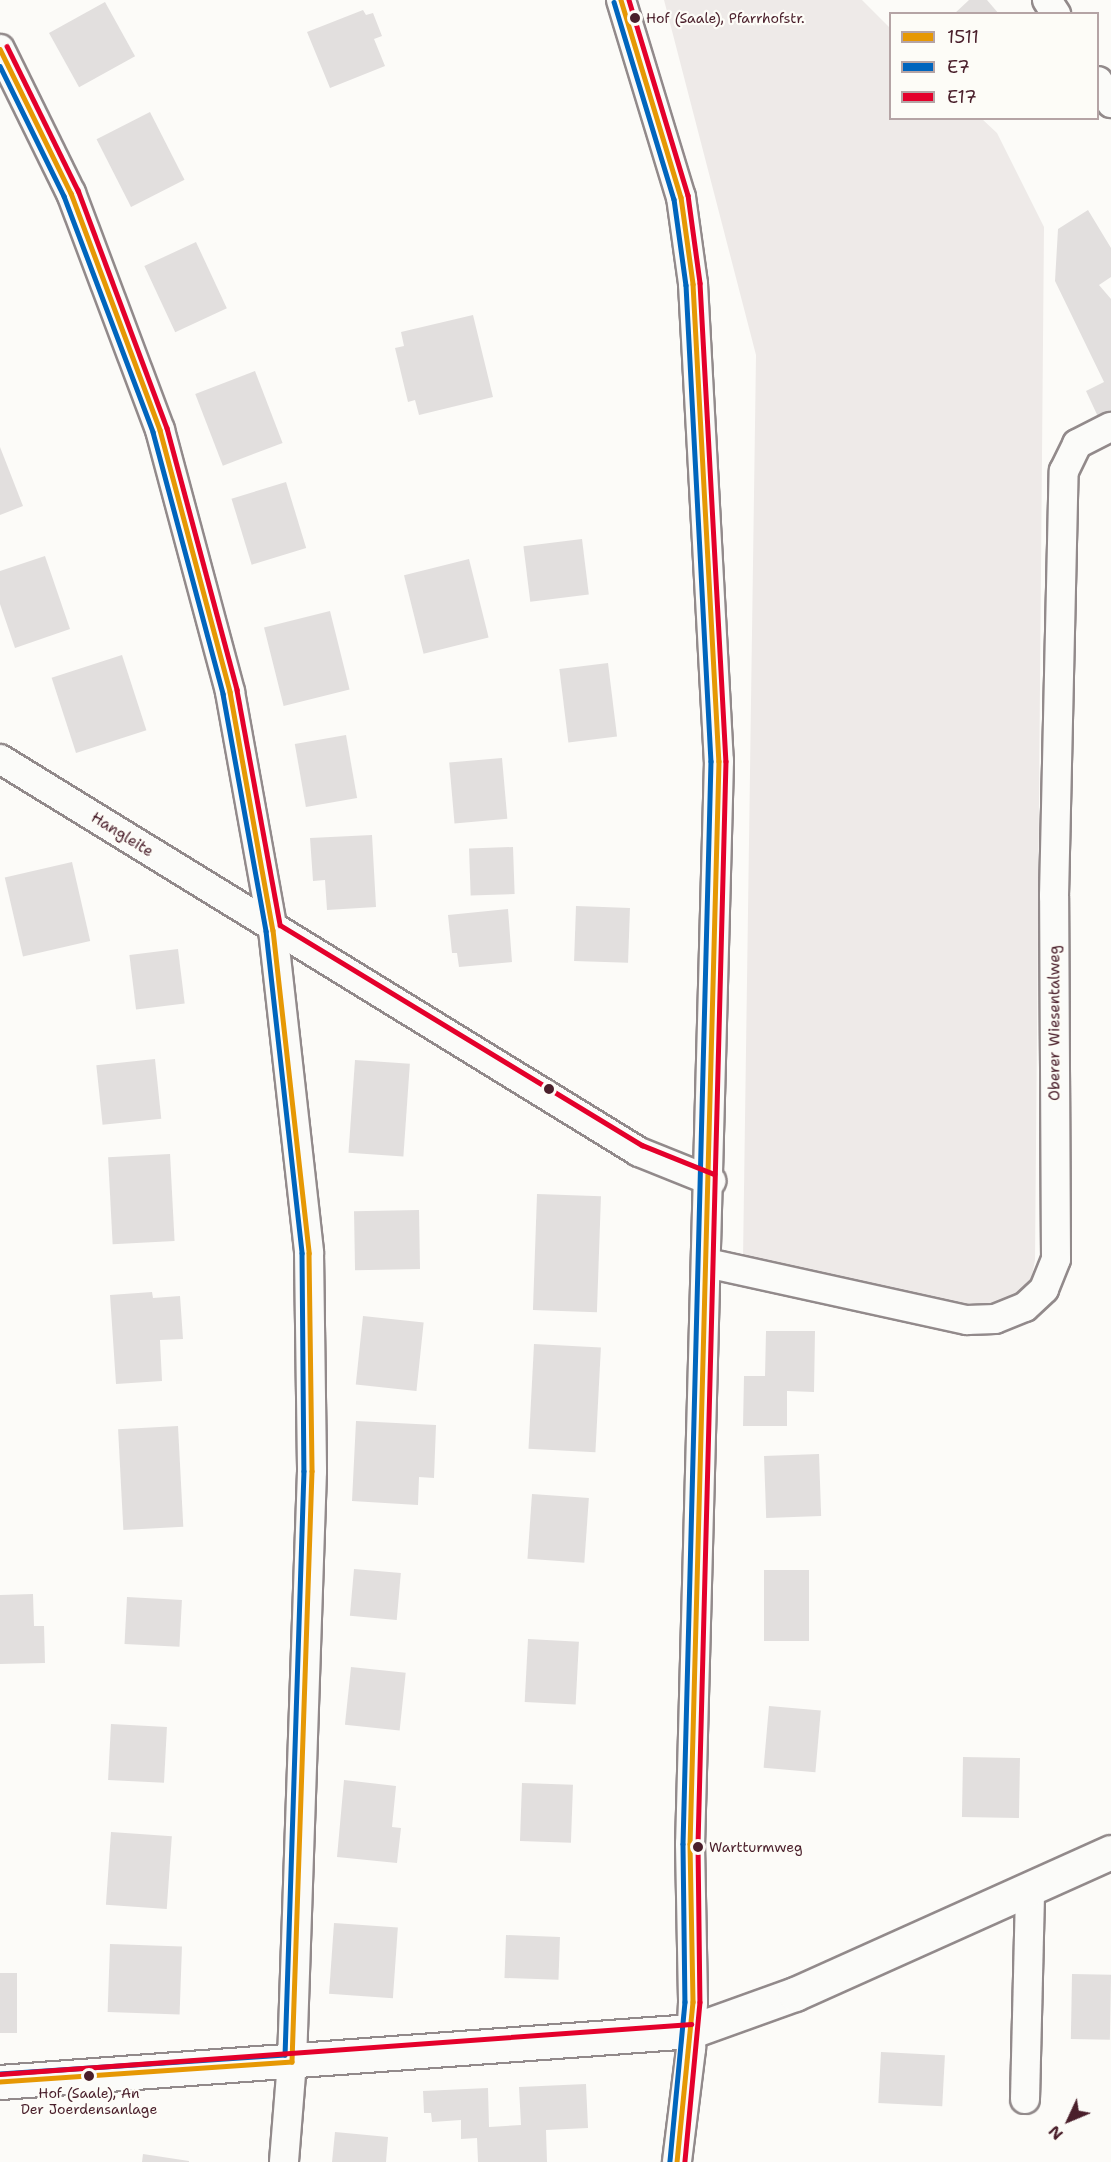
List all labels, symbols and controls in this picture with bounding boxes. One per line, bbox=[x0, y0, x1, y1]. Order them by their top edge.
place label: Hof (Saale), Pfarrhofstr. bbox=[646, 10, 805, 26]
marker: Hof (Saale), Pfarrhofstr. bbox=[629, 12, 641, 24]
legend bbox=[889, 12, 1099, 120]
text: 1511 bbox=[947, 25, 979, 49]
text: E7 bbox=[947, 55, 970, 79]
text: E17 bbox=[947, 85, 977, 109]
street label: Hangleite bbox=[88, 809, 156, 861]
street label: Oberer Wiesentalweg bbox=[1046, 945, 1064, 1101]
unlabelled marker bbox=[543, 1083, 555, 1095]
place label: Wartturmweg bbox=[709, 1839, 803, 1855]
marker: Wartturmweg bbox=[692, 1841, 704, 1853]
marker: Hof (Saale), An Der Joerdensanlage bbox=[83, 2070, 95, 2082]
place label: Hof (Saale), An Der Joerdensanlage bbox=[21, 2085, 157, 2118]
north arrow bbox=[1039, 2090, 1099, 2150]
text: N bbox=[1044, 2121, 1068, 2145]

